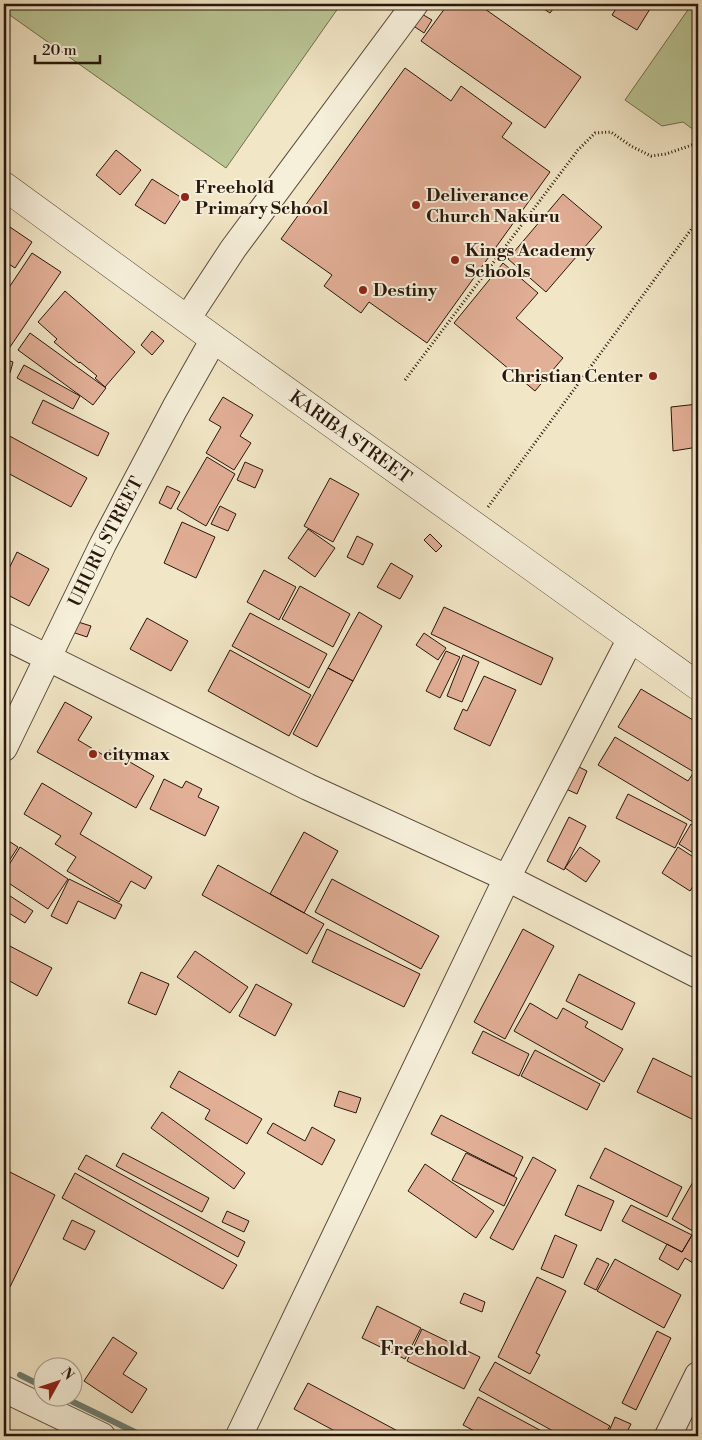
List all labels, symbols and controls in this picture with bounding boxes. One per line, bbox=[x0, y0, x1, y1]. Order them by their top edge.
scale bar bbox=[35, 32, 100, 64]
text: 20 m bbox=[42, 41, 77, 60]
place label: Freehold Primary School bbox=[195, 176, 329, 220]
place label: Deliverance Church Nakuru bbox=[426, 184, 560, 228]
marker: Freehold Primary School bbox=[179, 191, 191, 203]
marker: Deliverance Church Nakuru bbox=[410, 199, 422, 211]
place label: Kings Academy Schools bbox=[465, 239, 596, 283]
marker: Kings Academy Schools bbox=[449, 254, 461, 266]
place label: Destiny bbox=[373, 279, 438, 302]
marker: Destiny bbox=[357, 284, 369, 296]
place label: Christian Center bbox=[502, 365, 643, 388]
marker: Christian Center bbox=[647, 370, 659, 382]
street label: KARIBA STREET bbox=[285, 385, 417, 489]
street label: UHURU STREET bbox=[63, 472, 148, 610]
place label: citymax bbox=[103, 743, 171, 766]
marker: citymax bbox=[87, 748, 99, 760]
district label: Freehold bbox=[380, 1337, 468, 1362]
north arrow bbox=[32, 1358, 82, 1408]
text: N bbox=[57, 1364, 78, 1384]

